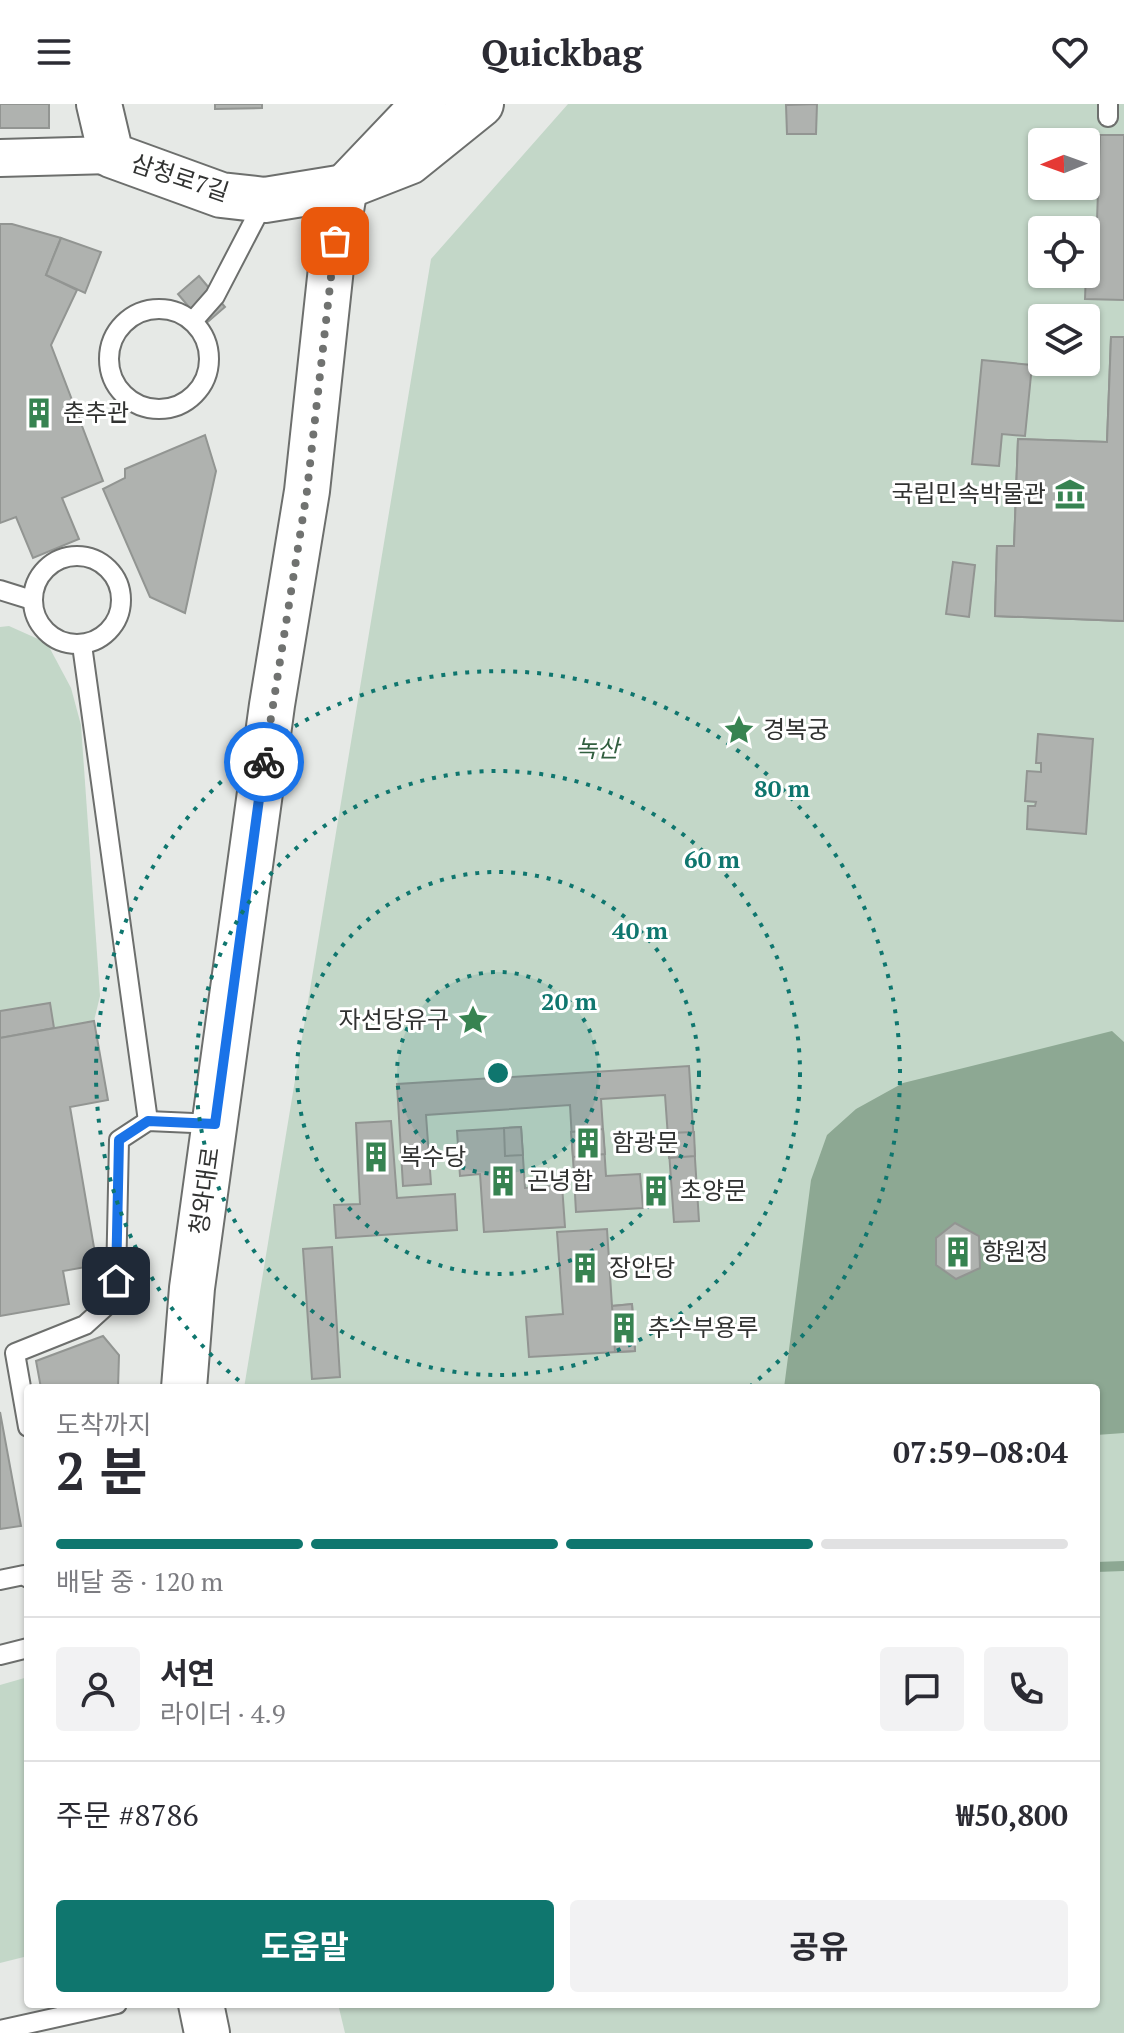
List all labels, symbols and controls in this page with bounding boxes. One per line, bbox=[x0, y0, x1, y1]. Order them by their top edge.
text: Quickbag bbox=[481, 29, 643, 76]
icon: menu bbox=[32, 30, 76, 74]
icon: heart bbox=[1048, 30, 1092, 74]
north arrow bbox=[1028, 128, 1100, 200]
map controls bbox=[1028, 128, 1100, 376]
street label: 삼청로7길 bbox=[127, 146, 233, 208]
pin bbox=[301, 207, 369, 275]
button: locate bbox=[1028, 216, 1100, 288]
icon: bag bbox=[313, 219, 357, 263]
button: layers bbox=[1028, 304, 1100, 376]
building icon: 춘추관 bbox=[22, 396, 56, 430]
place label: 춘추관 bbox=[63, 396, 129, 428]
place label: 국립민속박물관 bbox=[891, 477, 1046, 509]
museum icon: 국립민속박물관 bbox=[1053, 477, 1087, 511]
place icon: 경복궁 bbox=[722, 713, 756, 747]
place label: 경복궁 bbox=[763, 713, 829, 745]
courier bbox=[224, 722, 304, 802]
park label: 녹산 bbox=[575, 732, 622, 764]
icon: bike bbox=[242, 740, 286, 784]
text: 80 m bbox=[754, 772, 810, 804]
text: 60 m bbox=[684, 843, 740, 875]
text: 40 m bbox=[612, 914, 668, 946]
text: 20 m bbox=[541, 985, 597, 1017]
place label: 자선당유구 bbox=[339, 1003, 449, 1035]
place icon: 자선당유구 bbox=[456, 1003, 490, 1037]
centre of rings bbox=[484, 1059, 512, 1087]
building icon: 함광문 bbox=[571, 1126, 605, 1160]
place label: 함광문 bbox=[612, 1126, 678, 1158]
building icon: 복수당 bbox=[359, 1140, 393, 1174]
place label: 복수당 bbox=[400, 1140, 466, 1172]
street label: 청와대로 bbox=[182, 1145, 226, 1237]
building icon: 곤녕합 bbox=[486, 1164, 520, 1198]
place label: 곤녕합 bbox=[527, 1164, 593, 1196]
building icon: 초양문 bbox=[639, 1174, 673, 1208]
place label: 초양문 bbox=[680, 1174, 746, 1206]
building icon: 향원정 bbox=[941, 1235, 975, 1269]
place label: 향원정 bbox=[982, 1235, 1048, 1267]
pin bbox=[82, 1247, 150, 1315]
building icon: 장안당 bbox=[568, 1251, 602, 1285]
place label: 장안당 bbox=[609, 1251, 675, 1283]
icon: home bbox=[94, 1259, 138, 1303]
building icon: 추수부용루 bbox=[607, 1311, 641, 1345]
place label: 추수부용루 bbox=[648, 1311, 758, 1343]
text: 도착까지 bbox=[56, 1407, 152, 1441]
text: 07:59–08:04 bbox=[893, 1432, 1068, 1472]
text: 2 분 bbox=[56, 1436, 147, 1505]
text: 배달 중 · 120 m bbox=[56, 1564, 223, 1598]
button: person bbox=[56, 1647, 140, 1731]
button: chat bbox=[880, 1647, 964, 1731]
button: phone bbox=[984, 1647, 1068, 1731]
text: 서연 bbox=[160, 1653, 215, 1693]
text: 라이더 · 4.9 bbox=[160, 1696, 286, 1730]
text: 주문 #8786 bbox=[56, 1795, 198, 1835]
text: ₩50,800 bbox=[956, 1795, 1068, 1835]
button: 도움말 bbox=[56, 1900, 554, 1992]
button: 공유 bbox=[570, 1900, 1068, 1992]

